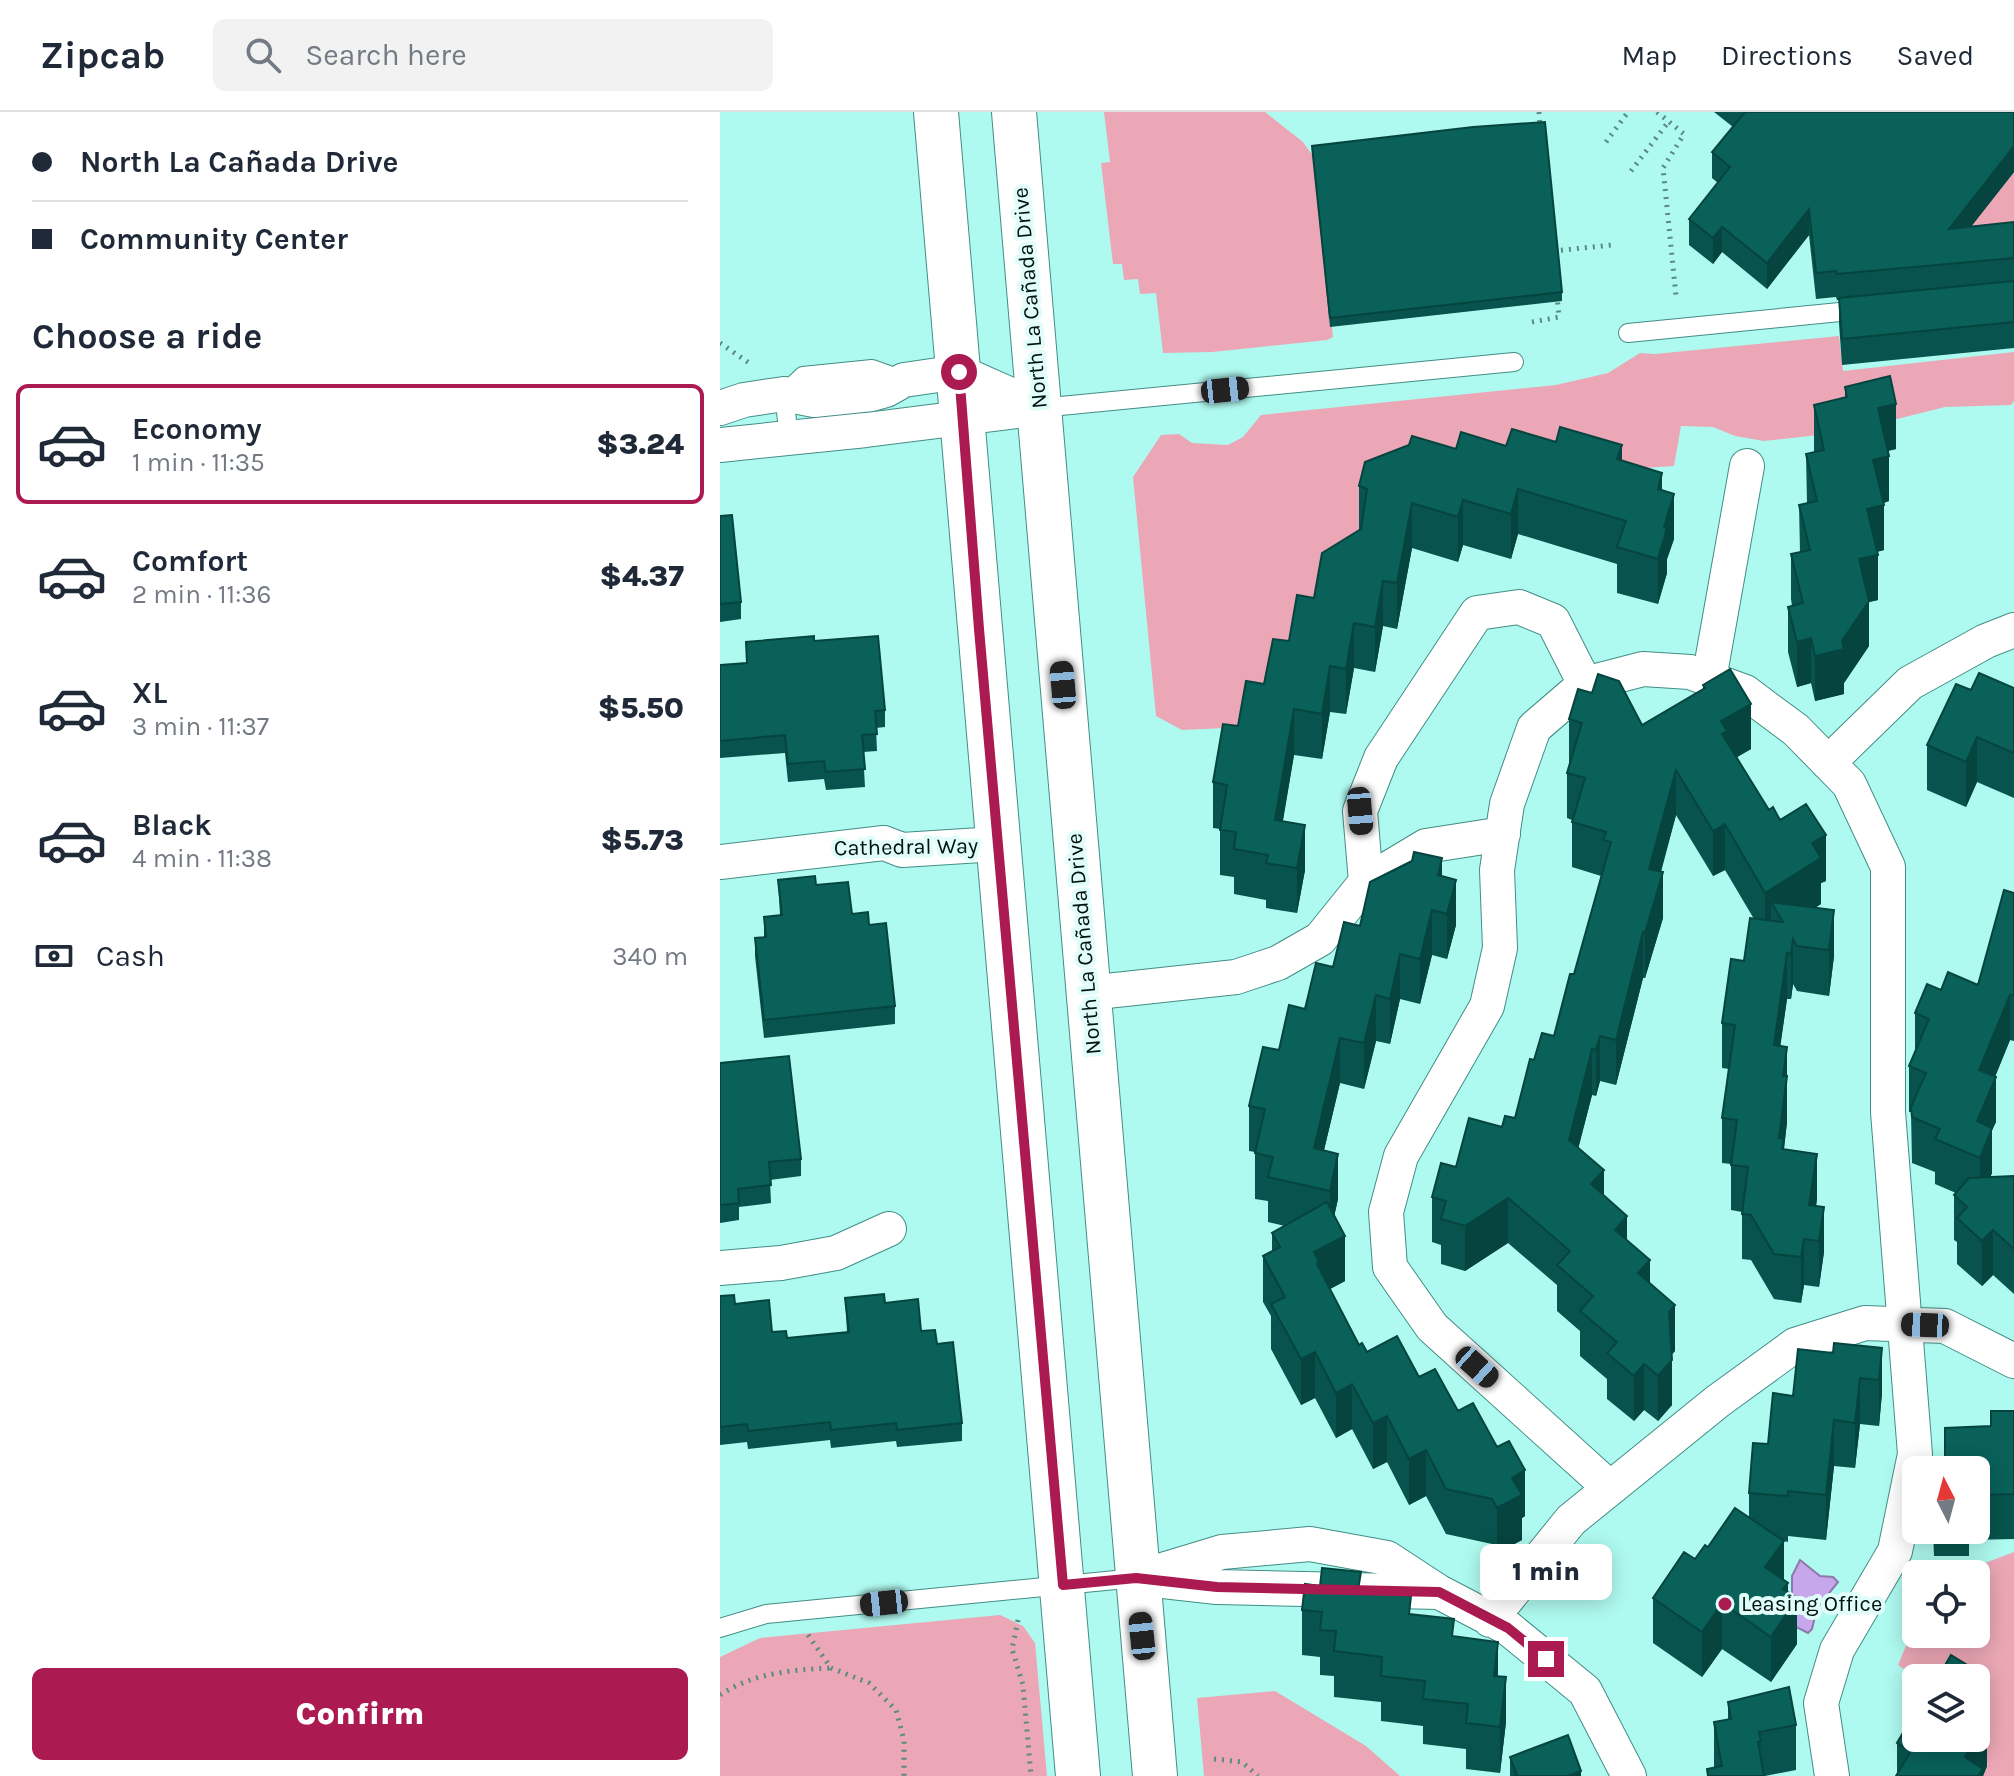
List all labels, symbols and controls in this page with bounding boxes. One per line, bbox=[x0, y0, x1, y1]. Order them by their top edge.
search box bbox=[213, 19, 773, 91]
text: Zipcab bbox=[40, 33, 165, 78]
icon: search bbox=[241, 33, 285, 77]
text: Search here bbox=[305, 37, 467, 73]
text: Map bbox=[1622, 39, 1677, 72]
text: Directions bbox=[1721, 39, 1853, 72]
text: Saved bbox=[1897, 39, 1974, 72]
text: North La Cañada Drive bbox=[80, 144, 398, 180]
street label: North La Cañada Drive bbox=[1007, 186, 1053, 410]
text: Community Center bbox=[80, 221, 348, 257]
text: Choose a ride bbox=[32, 315, 262, 357]
route start bbox=[941, 354, 977, 390]
car bbox=[1200, 376, 1250, 404]
icon: car bbox=[36, 408, 108, 480]
text: Economy bbox=[132, 411, 262, 447]
text: $3.24 bbox=[596, 426, 684, 462]
text: 1 min · 11:35 bbox=[132, 447, 265, 478]
icon: car bbox=[36, 540, 108, 612]
text: Comfort bbox=[132, 543, 248, 579]
text: $4.37 bbox=[599, 558, 684, 594]
text: 2 min · 11:36 bbox=[132, 579, 271, 610]
car bbox=[1049, 660, 1077, 710]
icon: car bbox=[36, 672, 108, 744]
text: XL bbox=[132, 675, 167, 711]
text: $5.50 bbox=[598, 690, 684, 726]
text: 3 min · 11:37 bbox=[132, 711, 269, 742]
car bbox=[1346, 786, 1374, 836]
icon: car bbox=[36, 804, 108, 876]
text: Black bbox=[132, 807, 212, 843]
text: $5.73 bbox=[600, 822, 684, 858]
street label: North La Cañada Drive bbox=[1061, 832, 1107, 1056]
street label: Cathedral Way bbox=[834, 833, 978, 861]
text: 4 min · 11:38 bbox=[132, 843, 272, 874]
icon: cash bbox=[32, 934, 76, 978]
text: Cash bbox=[96, 938, 165, 974]
text: 340 m bbox=[612, 941, 688, 972]
car bbox=[1901, 1312, 1949, 1338]
car bbox=[1451, 1342, 1503, 1392]
north arrow bbox=[1902, 1456, 1990, 1544]
map controls bbox=[1902, 1456, 1990, 1752]
callout: 1 min bbox=[1480, 1543, 1612, 1599]
text: 1 min bbox=[1512, 1556, 1580, 1587]
button: locate bbox=[1902, 1560, 1990, 1648]
car bbox=[859, 1589, 909, 1617]
place label: Leasing Office bbox=[1741, 1591, 1882, 1617]
marker: Leasing Office bbox=[1716, 1595, 1734, 1613]
car bbox=[1128, 1611, 1156, 1661]
route end bbox=[1528, 1641, 1564, 1677]
button: layers bbox=[1902, 1664, 1990, 1752]
button: Confirm bbox=[32, 1668, 688, 1760]

